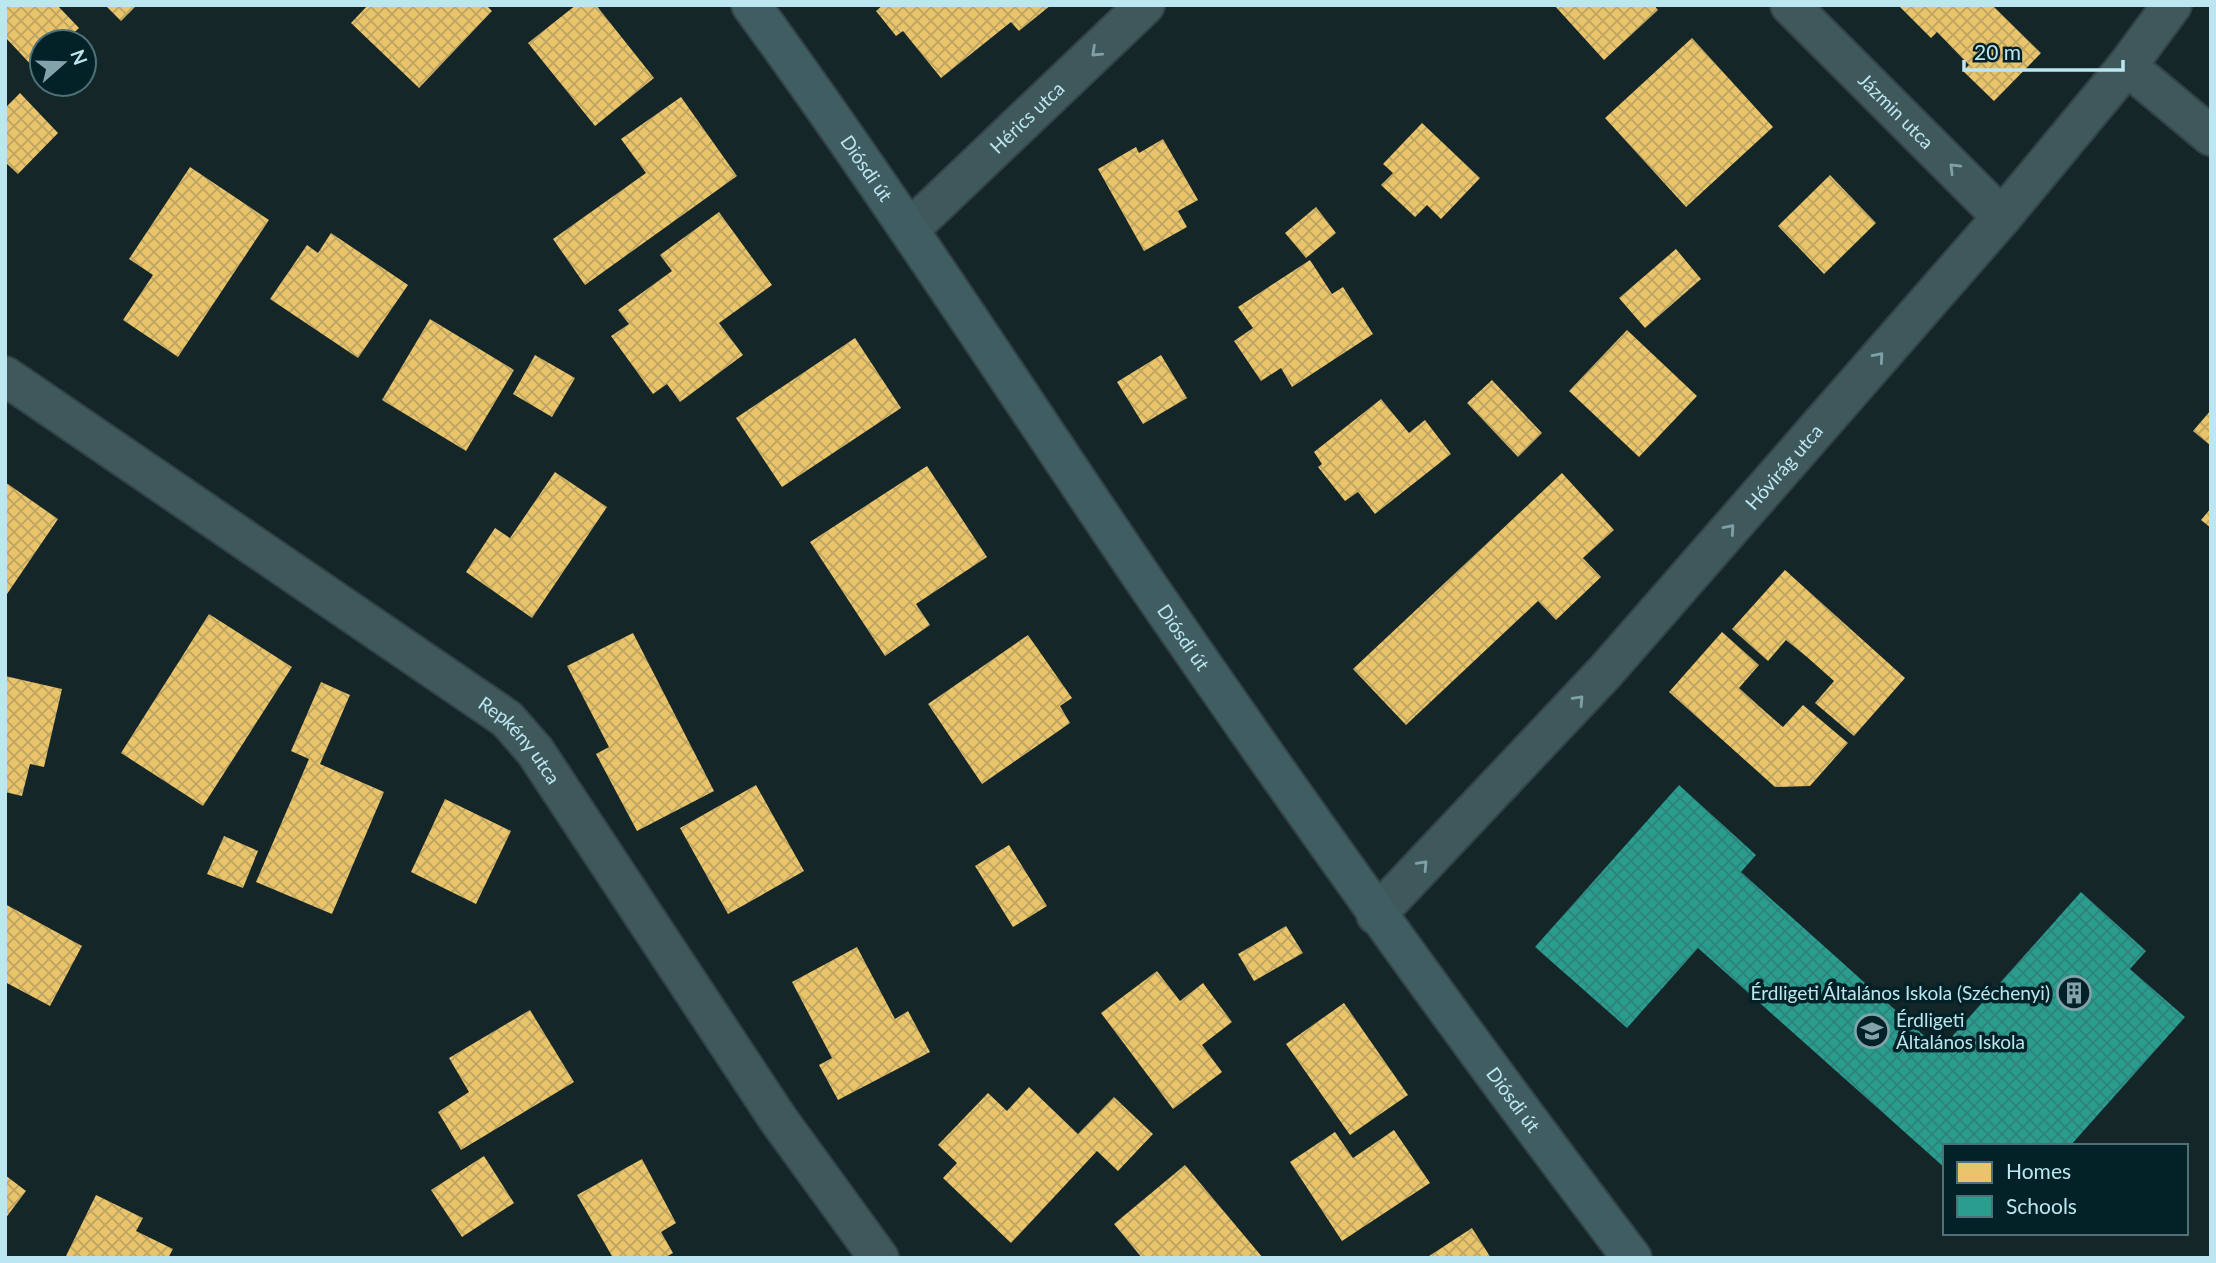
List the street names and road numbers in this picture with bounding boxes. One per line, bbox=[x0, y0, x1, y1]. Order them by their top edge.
street label: Jázmin utca bbox=[1854, 68, 1939, 153]
street label: Hérics utca bbox=[985, 76, 1069, 158]
street label: Diósdi út bbox=[836, 130, 898, 206]
street label: Hóvirág utca bbox=[1740, 419, 1827, 514]
street label: Diósdi út bbox=[1153, 599, 1215, 675]
street label: Repkény utca bbox=[475, 691, 566, 788]
street label: Diósdi út bbox=[1482, 1062, 1545, 1137]

